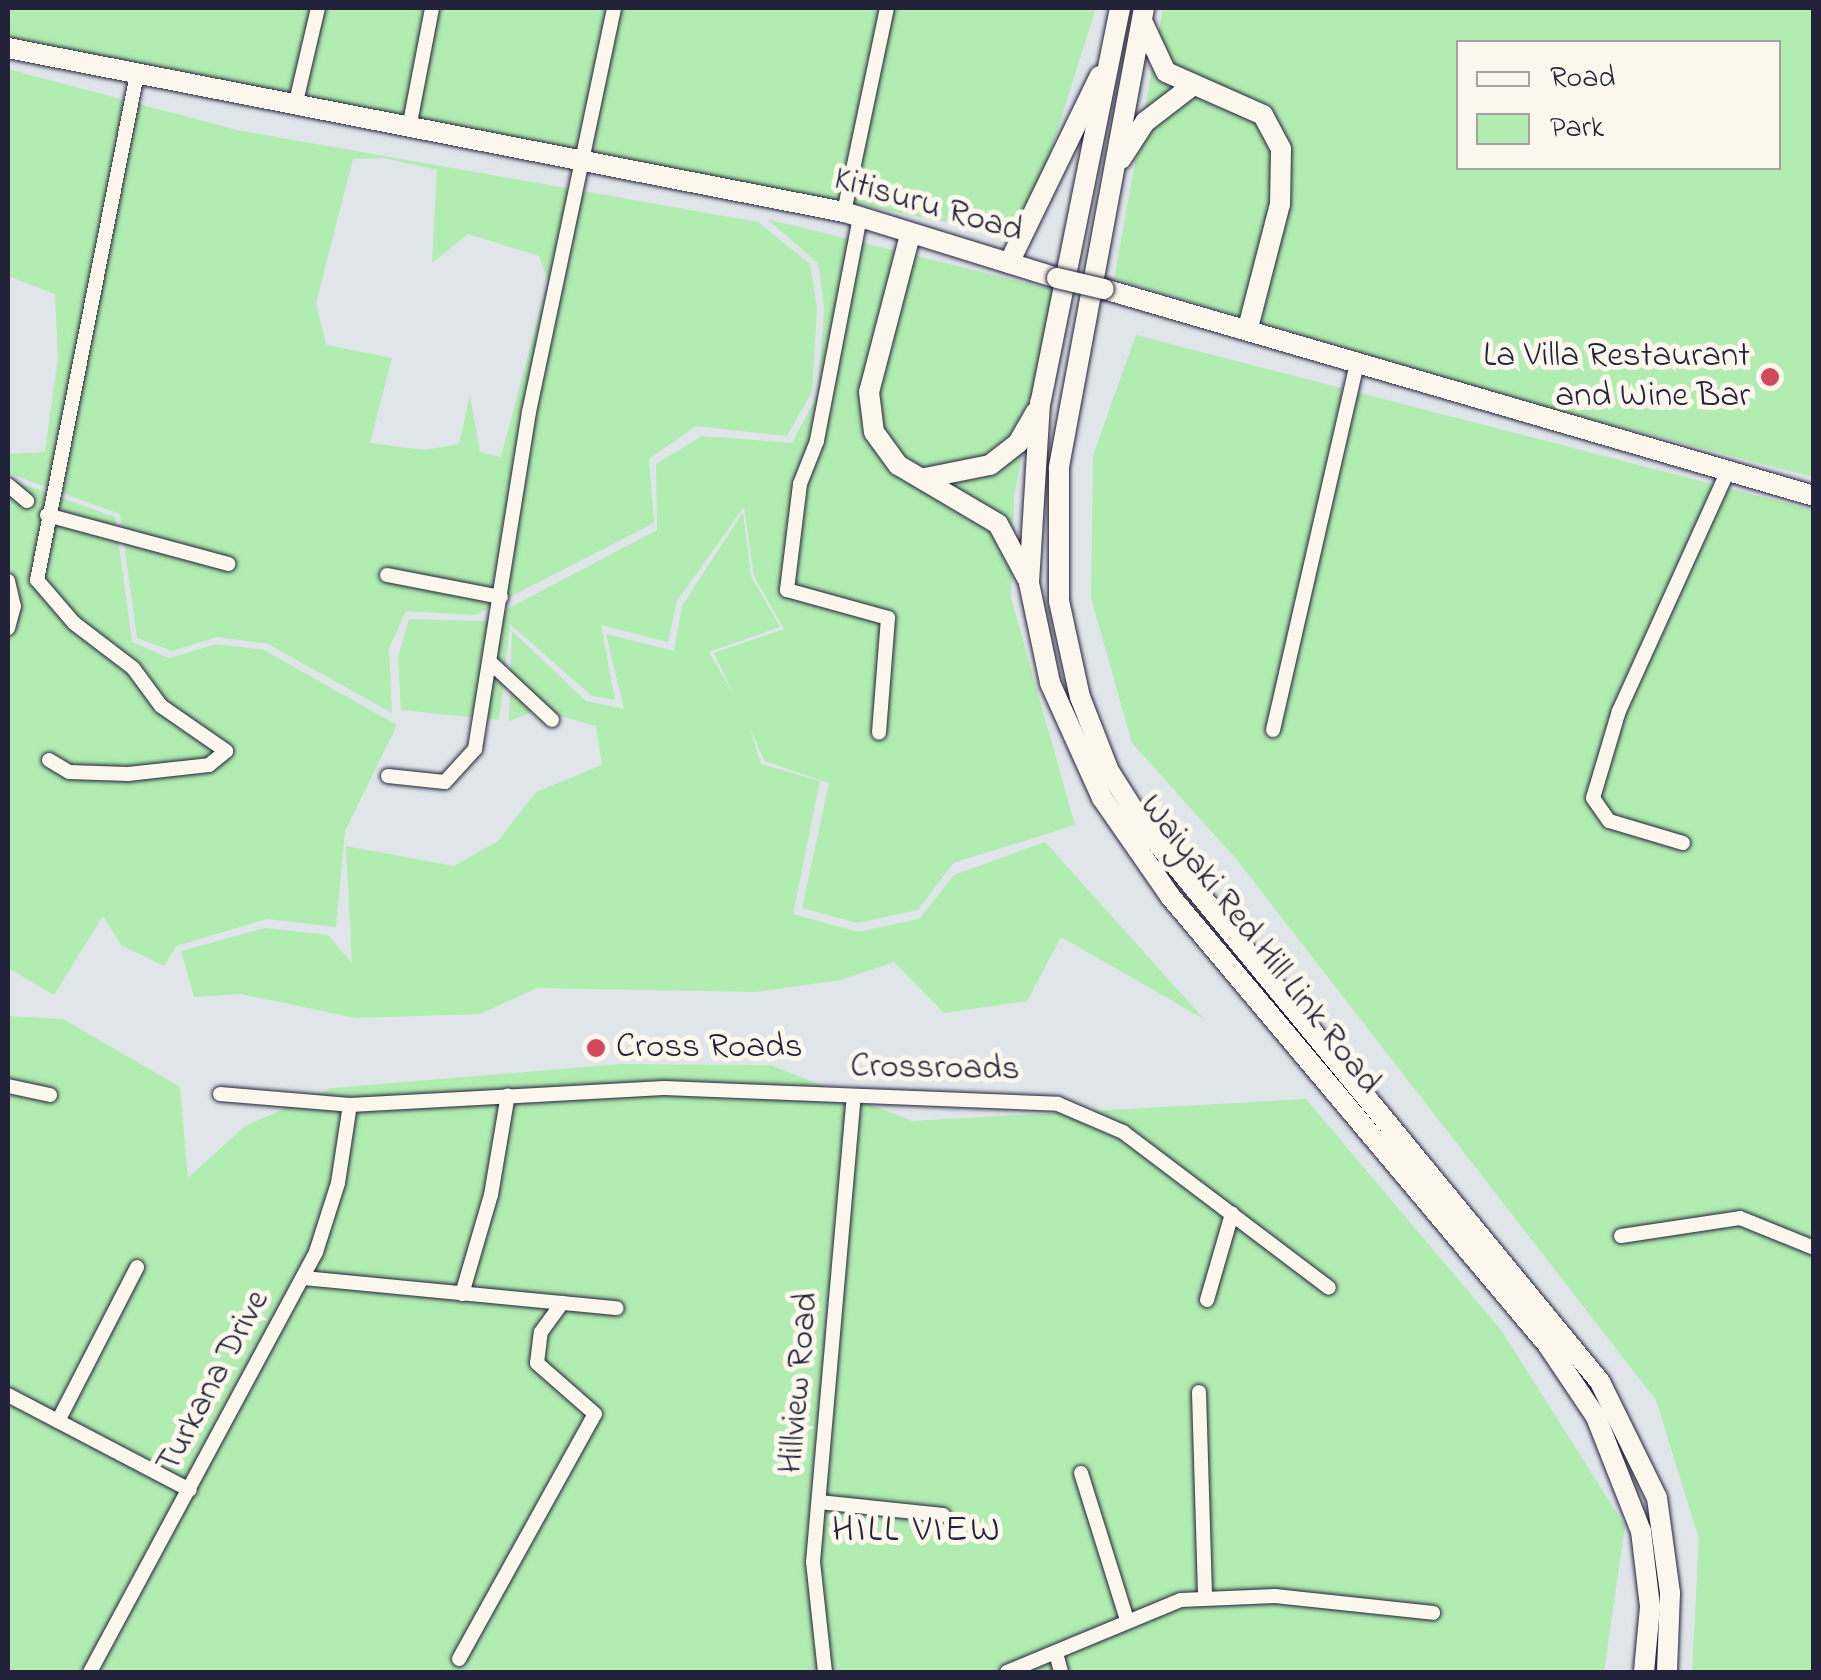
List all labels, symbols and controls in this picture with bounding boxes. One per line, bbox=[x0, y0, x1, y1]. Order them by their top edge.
legend bbox=[1456, 40, 1781, 170]
text: Road bbox=[1550, 57, 1615, 101]
text: Park bbox=[1550, 107, 1604, 151]
street label: Kitisuru Road bbox=[829, 159, 1027, 253]
place label: La Villa Restaurant and Wine Bar bbox=[1483, 336, 1750, 418]
marker: La Villa Restaurant and Wine Bar bbox=[1759, 366, 1781, 388]
street label: Waiyaki Red Hill Link Road bbox=[1129, 787, 1389, 1103]
place label: Cross Roads bbox=[616, 1027, 803, 1069]
marker: Cross Roads bbox=[585, 1037, 607, 1059]
street label: Crossroads bbox=[850, 1047, 1020, 1091]
street label: Turkana Drive bbox=[148, 1283, 280, 1481]
street label: Hillview Road bbox=[771, 1291, 829, 1475]
district label: HILL VIEW bbox=[832, 1509, 1002, 1555]

